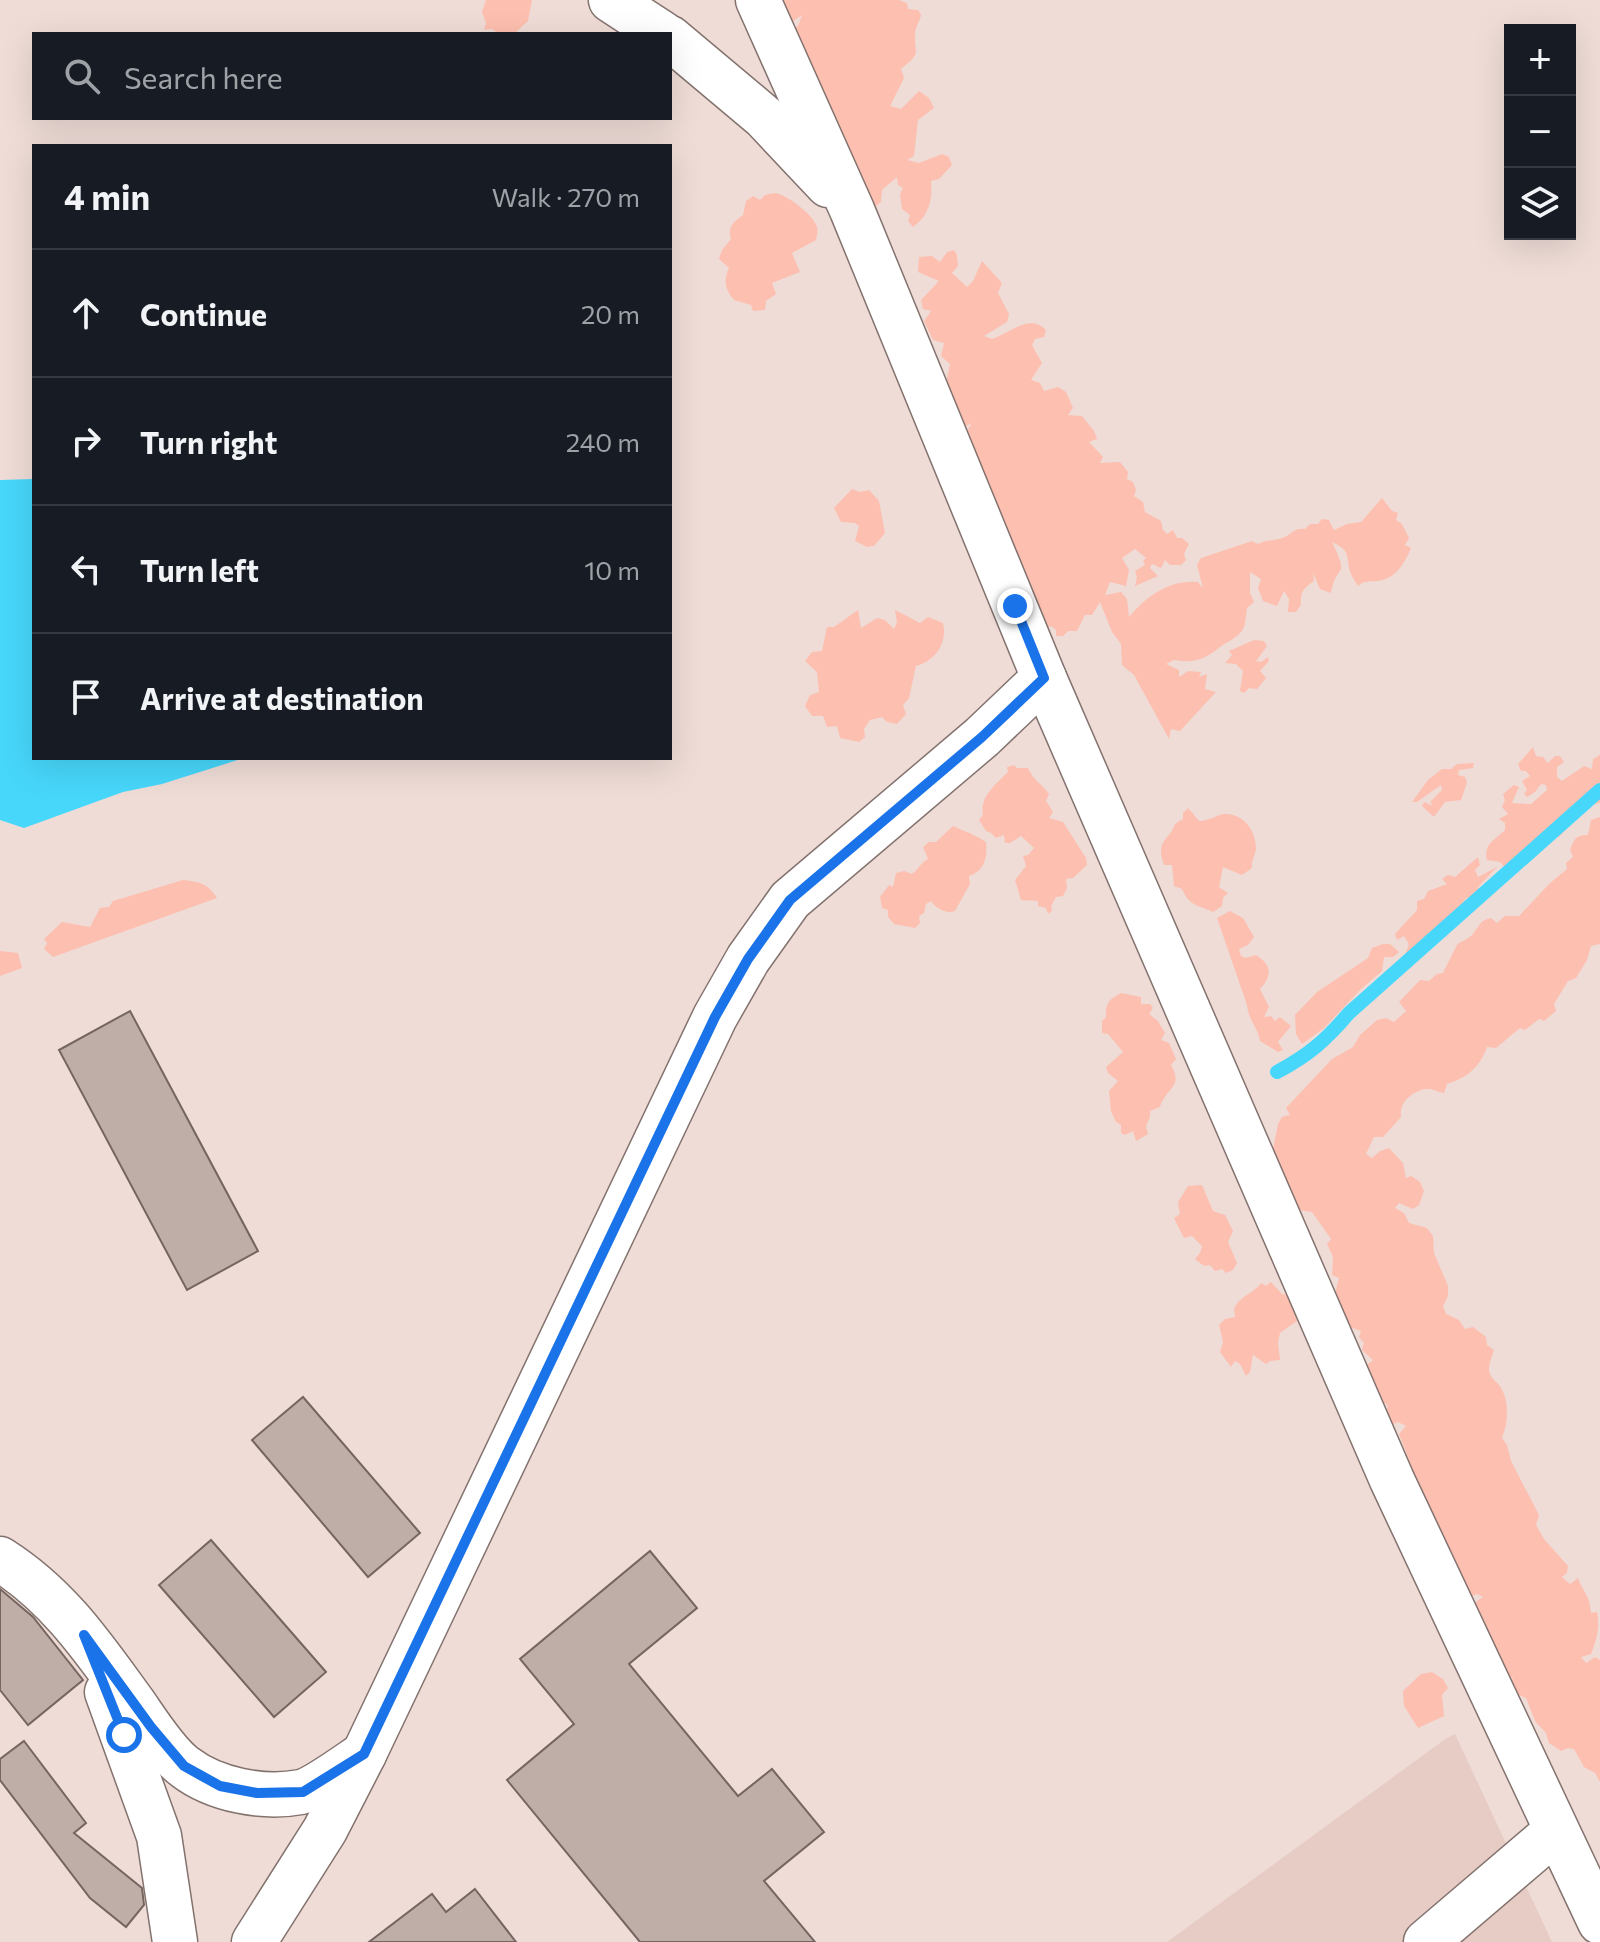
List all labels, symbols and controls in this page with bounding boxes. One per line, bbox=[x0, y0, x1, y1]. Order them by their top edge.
map controls bbox=[1504, 24, 1576, 240]
button: + bbox=[1504, 24, 1576, 96]
search box bbox=[32, 32, 672, 120]
icon: search bbox=[60, 54, 104, 98]
text: Search here bbox=[124, 58, 283, 95]
button: − bbox=[1504, 96, 1576, 168]
button: layers bbox=[1504, 168, 1576, 240]
text: 4 min bbox=[64, 175, 150, 217]
text: Walk · 270 m bbox=[492, 181, 640, 212]
icon: ahead bbox=[64, 291, 108, 335]
text: Continue bbox=[140, 295, 267, 332]
text: 20 m bbox=[581, 298, 640, 329]
icon: right bbox=[64, 419, 108, 463]
text: Turn right bbox=[140, 423, 277, 460]
text: 240 m bbox=[566, 426, 640, 457]
icon: left bbox=[64, 547, 108, 591]
text: Turn left bbox=[140, 551, 259, 588]
text: 10 m bbox=[584, 554, 640, 585]
route end bbox=[997, 588, 1033, 624]
icon: arrive bbox=[64, 675, 108, 719]
text: Arrive at destination bbox=[140, 679, 424, 716]
route start bbox=[106, 1717, 142, 1753]

